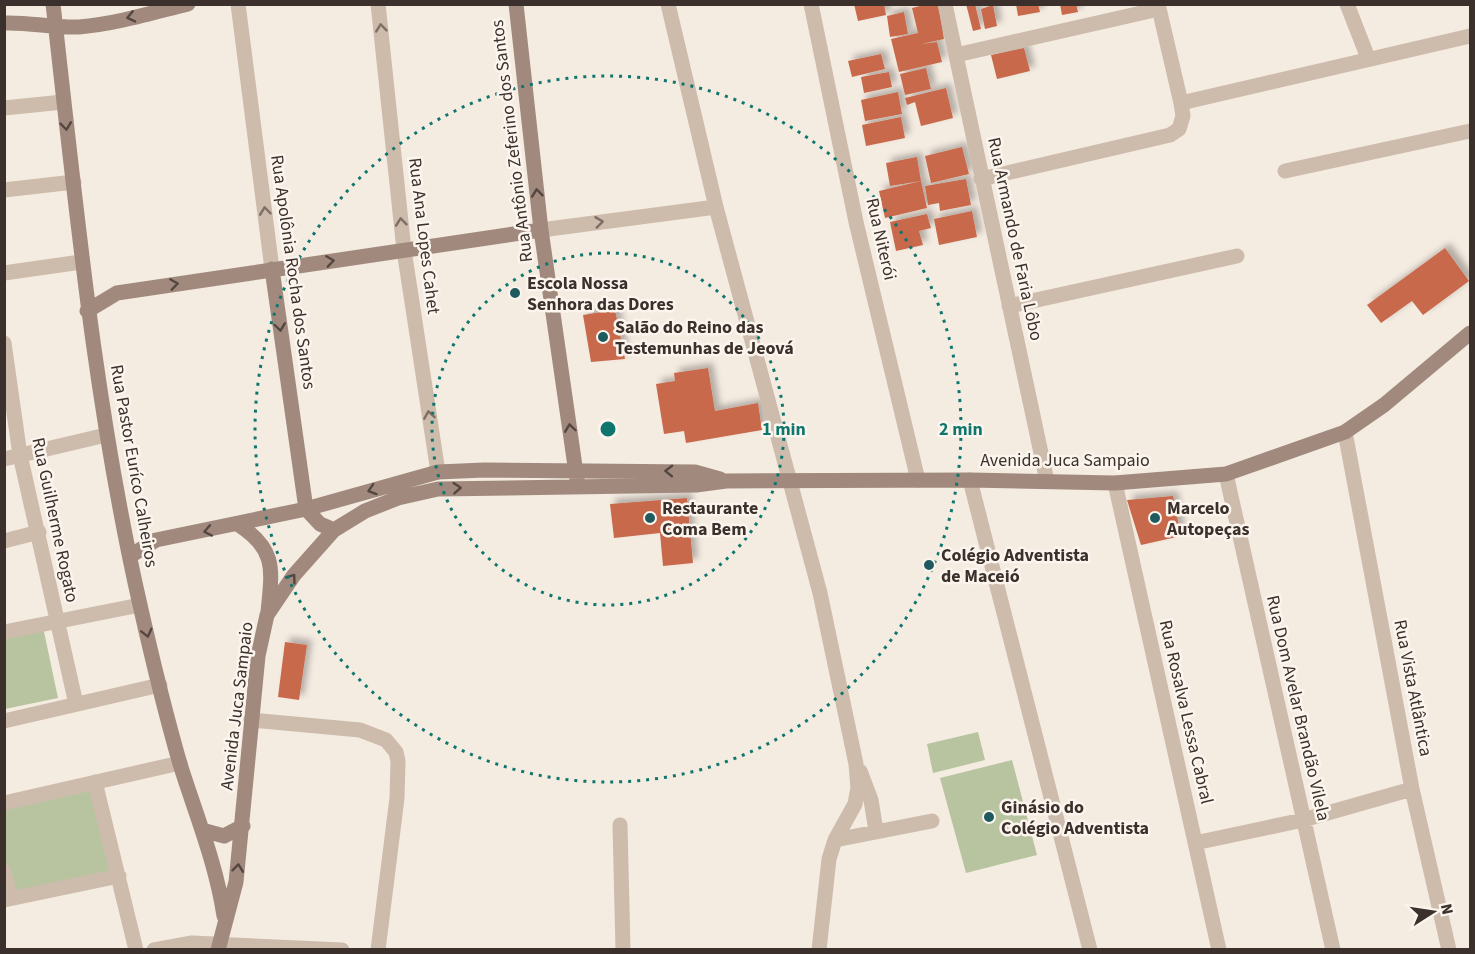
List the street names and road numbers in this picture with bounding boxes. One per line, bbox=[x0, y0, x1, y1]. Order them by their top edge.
street label: Rua Antônio Zeferino dos Santos bbox=[485, 18, 539, 264]
street label: Rua Armando de Faria Lôbo bbox=[981, 135, 1049, 343]
street label: Rua Apolônia Rocha dos Santos bbox=[264, 153, 322, 391]
street label: Rua Ana Lopes Cahet bbox=[402, 156, 446, 316]
street label: Rua Niterói bbox=[859, 195, 903, 283]
street label: Rua Pastor Euríco Calheiros bbox=[104, 363, 164, 569]
street label: Rua Guilherme Rogato bbox=[25, 435, 85, 605]
street label: Avenida Juca Sampaio bbox=[980, 448, 1150, 473]
street label: Rua Dom Avelar Brandão Vilela bbox=[1260, 593, 1336, 823]
street label: Rua Rosalva Lessa Cabral bbox=[1153, 617, 1219, 807]
street label: Rua Vista Atlântica bbox=[1387, 618, 1439, 758]
street label: Avenida Juca Sampaio bbox=[214, 620, 260, 792]

